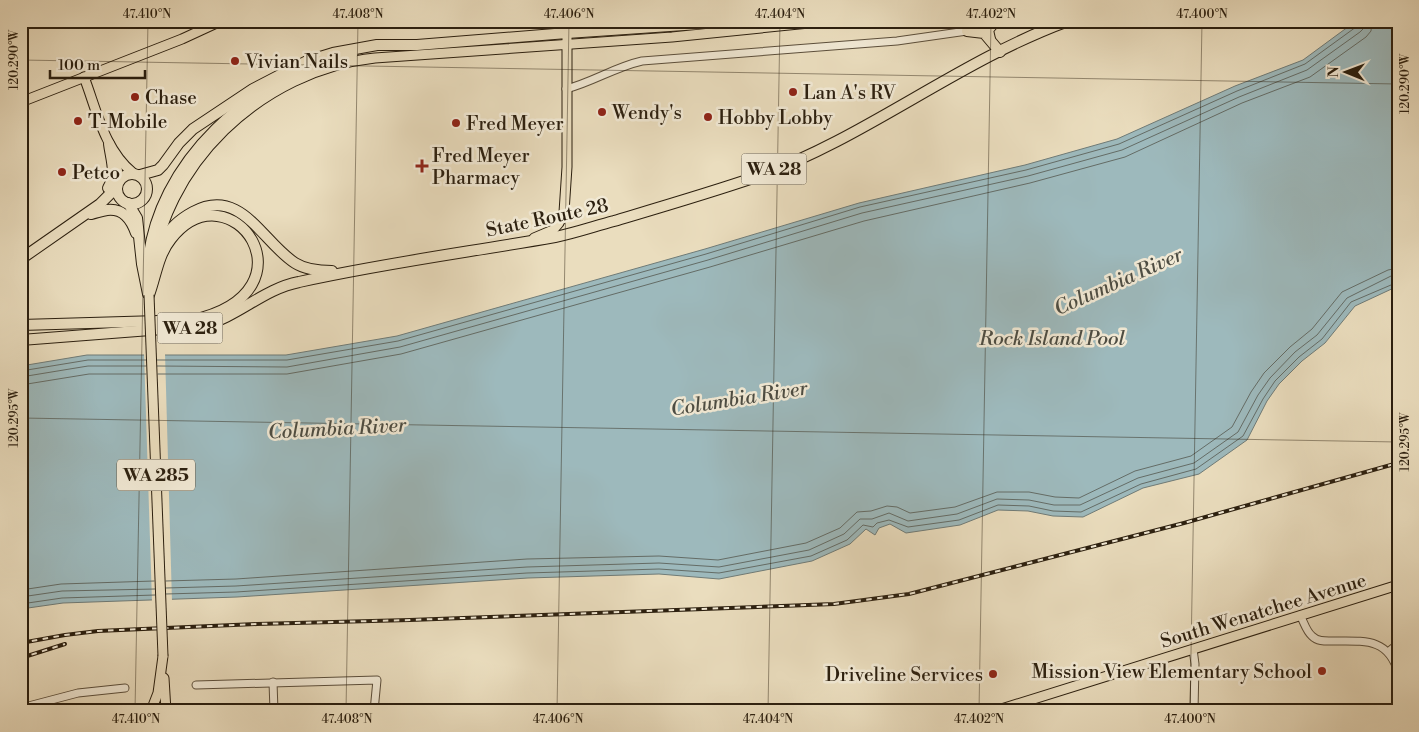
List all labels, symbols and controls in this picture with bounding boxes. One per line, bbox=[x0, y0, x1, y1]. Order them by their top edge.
text: 47.410°N bbox=[123, 7, 171, 22]
text: 47.408°N bbox=[333, 7, 383, 22]
text: 47.406°N bbox=[544, 7, 594, 22]
text: 47.404°N bbox=[755, 7, 805, 22]
text: 47.402°N bbox=[966, 7, 1016, 22]
text: 47.400°N bbox=[1176, 7, 1228, 22]
text: 120.290°W bbox=[7, 29, 22, 90]
scale bar bbox=[50, 48, 145, 80]
north arrow bbox=[1322, 48, 1372, 98]
place label: Vivian Nails bbox=[244, 50, 348, 74]
text: 120.290°W bbox=[1398, 53, 1413, 114]
marker: Vivian Nails bbox=[229, 55, 241, 67]
text: 100 m bbox=[58, 56, 100, 75]
text: N bbox=[1325, 66, 1343, 77]
place label: Lan A's RV bbox=[803, 81, 896, 105]
place label: Chase bbox=[145, 86, 197, 110]
marker: Lan A's RV bbox=[787, 86, 799, 98]
marker: Chase bbox=[129, 91, 141, 103]
place label: Wendy's bbox=[611, 101, 682, 125]
marker: Wendy's bbox=[596, 106, 608, 118]
place label: Hobby Lobby bbox=[718, 106, 833, 130]
place label: T-Mobile bbox=[88, 110, 167, 134]
marker: Hobby Lobby bbox=[702, 111, 714, 123]
place label: Fred Meyer bbox=[466, 112, 564, 136]
marker: T-Mobile bbox=[72, 115, 84, 127]
marker: Fred Meyer bbox=[450, 117, 462, 129]
place label: Fred Meyer Pharmacy bbox=[432, 144, 530, 190]
road number: WA 28 bbox=[742, 153, 806, 184]
marker: Fred Meyer Pharmacy bbox=[416, 160, 428, 172]
place label: Petco bbox=[72, 161, 120, 185]
marker: Petco bbox=[56, 166, 68, 178]
street label: State Route 28 bbox=[484, 193, 611, 243]
water label: Columbia River bbox=[1050, 243, 1187, 322]
road number: WA 28 bbox=[158, 312, 222, 343]
water label: Rock Island Pool bbox=[978, 327, 1125, 352]
water label: Columbia River bbox=[669, 376, 810, 423]
text: 120.295°W bbox=[7, 387, 22, 447]
text: 120.295°W bbox=[1398, 411, 1413, 471]
water label: Columbia River bbox=[267, 413, 407, 446]
road number: WA 285 bbox=[117, 460, 195, 490]
street label: South Wenatchee Avenue bbox=[1157, 568, 1369, 654]
place label: Mission View Elementary School bbox=[1032, 660, 1312, 684]
place label: Driveline Services bbox=[825, 663, 983, 687]
marker: Mission View Elementary School bbox=[1316, 665, 1328, 677]
marker: Driveline Services bbox=[987, 668, 999, 680]
text: 47.410°N bbox=[112, 712, 160, 727]
text: 47.408°N bbox=[322, 712, 372, 727]
text: 47.406°N bbox=[533, 712, 583, 727]
text: 47.404°N bbox=[743, 712, 793, 727]
text: 47.402°N bbox=[954, 712, 1004, 727]
text: 47.400°N bbox=[1164, 712, 1216, 727]

